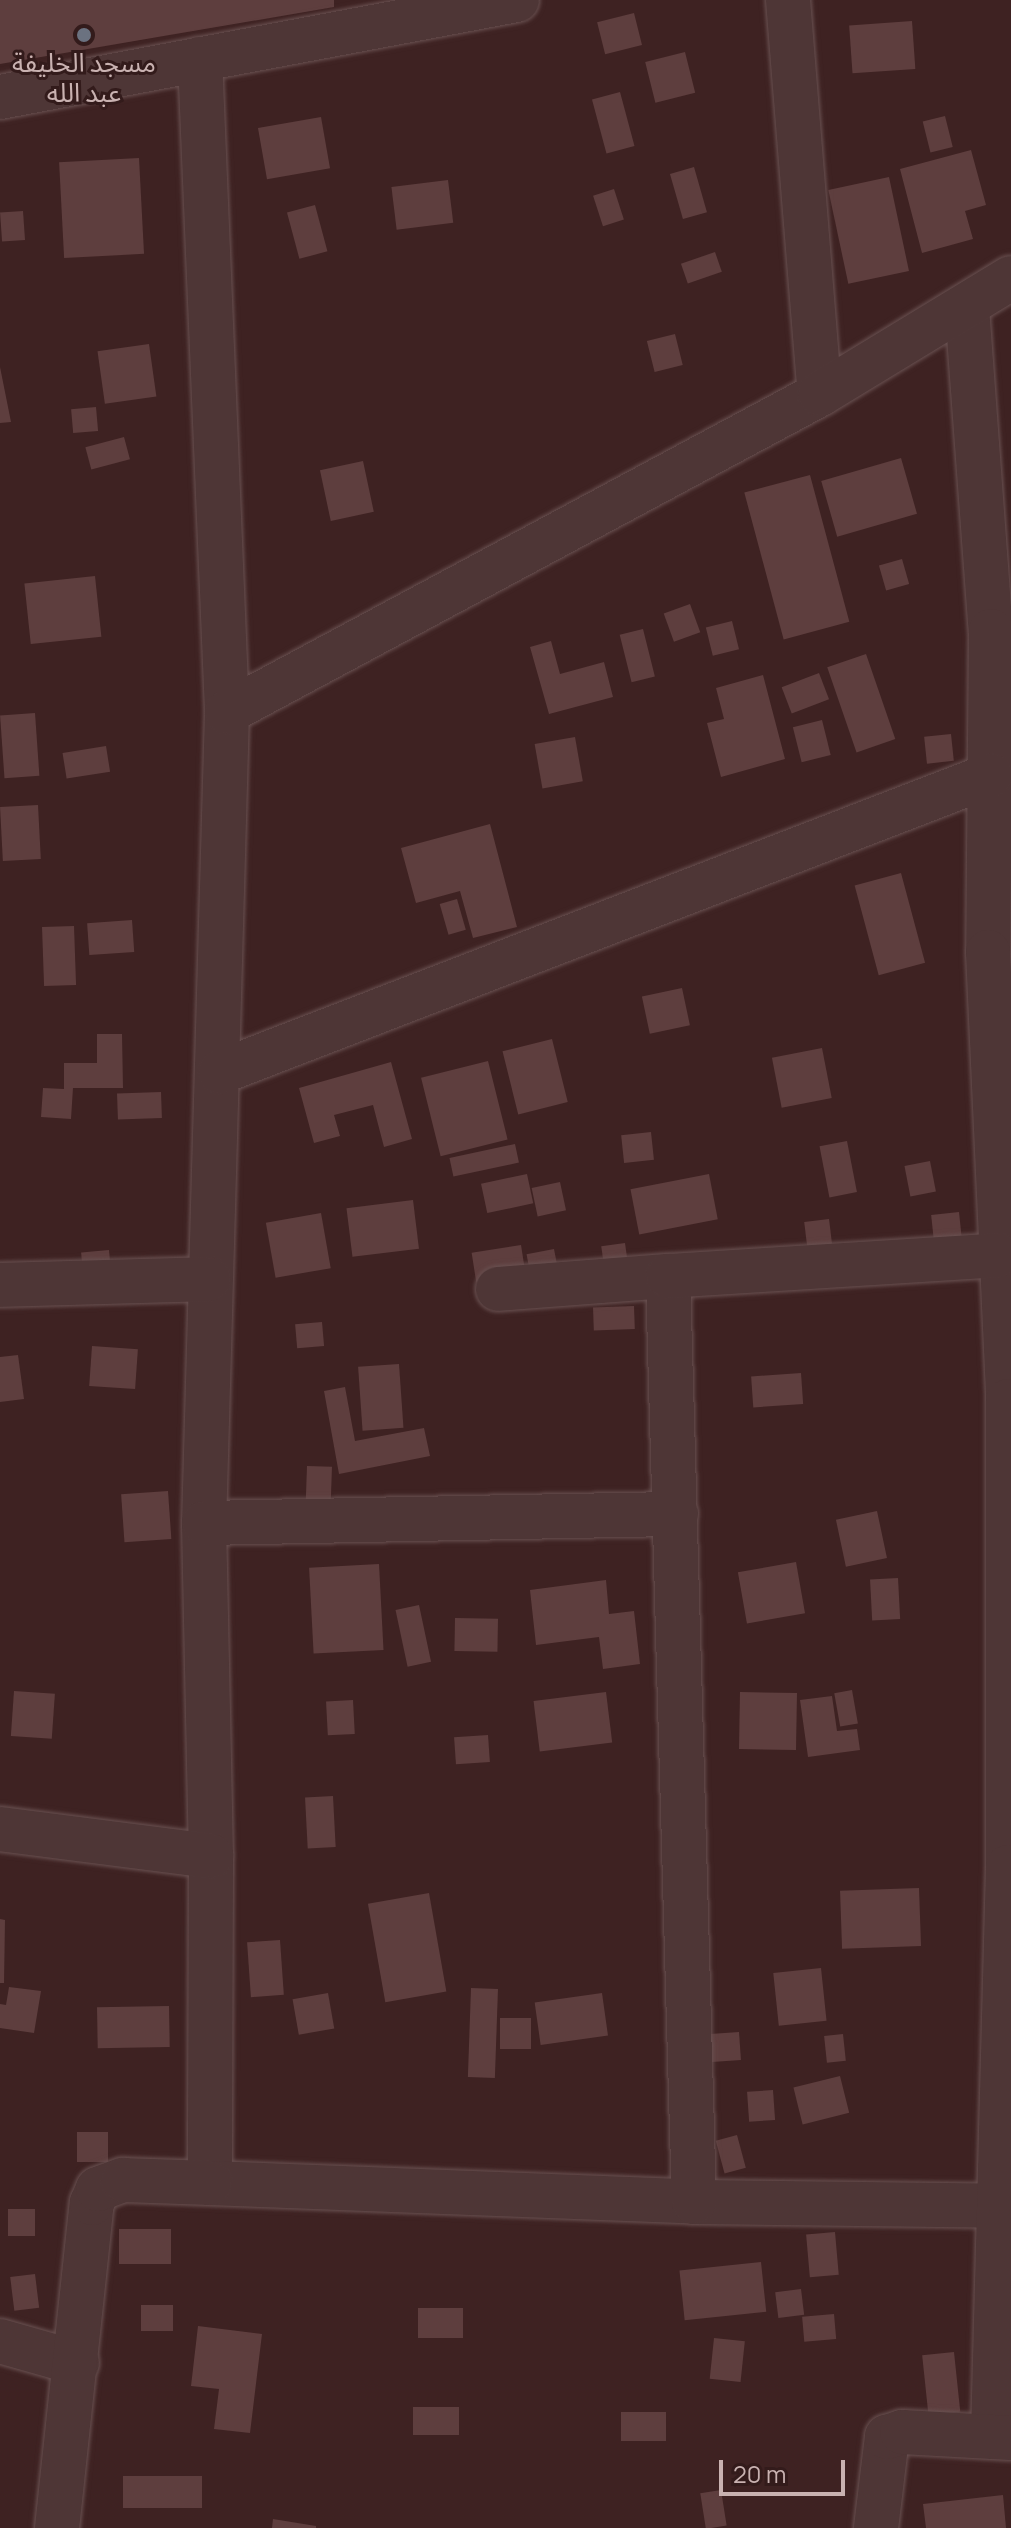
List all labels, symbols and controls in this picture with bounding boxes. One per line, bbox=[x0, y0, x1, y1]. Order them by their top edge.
marker: مسجد الخليفة عبد الله bbox=[75, 26, 93, 44]
place label: مسجد الخليفة عبد الله bbox=[12, 47, 156, 108]
scale bar bbox=[723, 2444, 849, 2494]
text: 20 m bbox=[733, 2457, 786, 2490]

